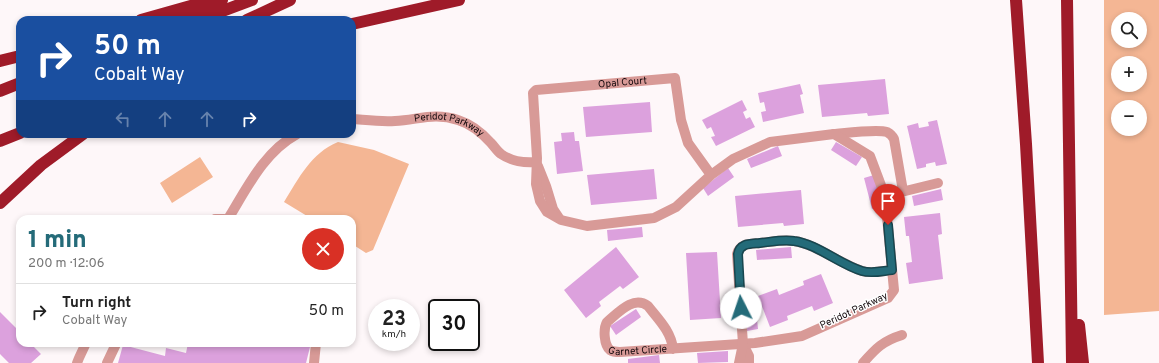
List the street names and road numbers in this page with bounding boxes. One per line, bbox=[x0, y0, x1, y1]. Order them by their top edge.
street label: Opal Court bbox=[598, 74, 648, 91]
street label: Peridot Parkway bbox=[413, 110, 487, 140]
street label: Peridot Parkway bbox=[818, 290, 890, 332]
street label: Garnet Circle bbox=[606, 342, 667, 359]

